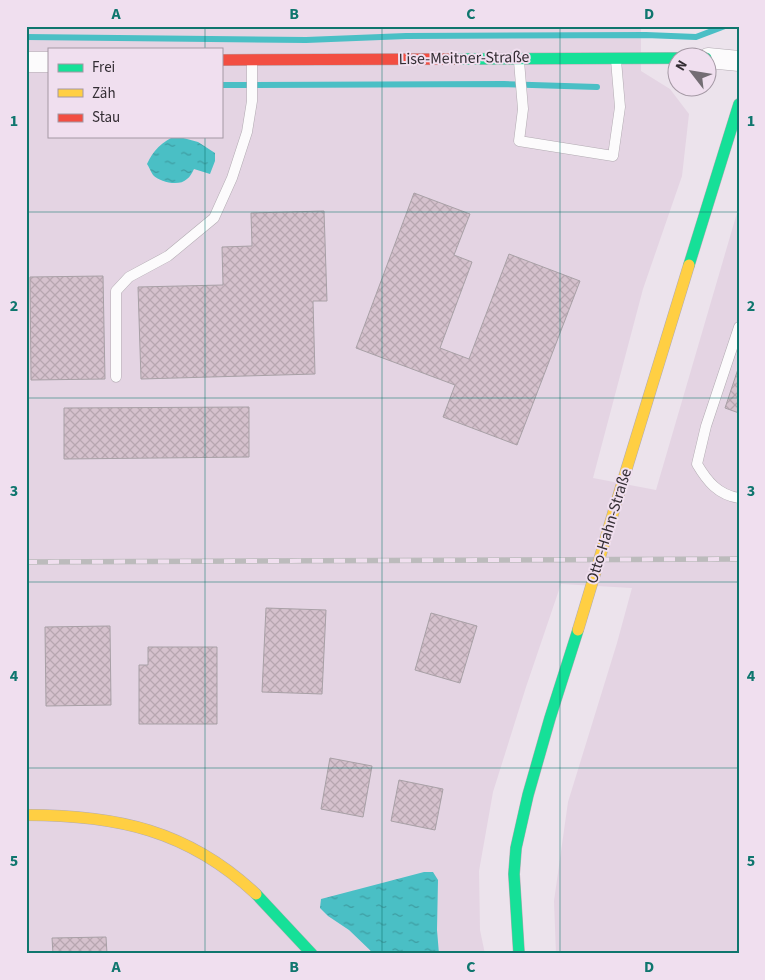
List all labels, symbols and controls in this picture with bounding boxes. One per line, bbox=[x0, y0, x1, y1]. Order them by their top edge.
text: A bbox=[110, 3, 121, 25]
text: B bbox=[289, 3, 299, 25]
text: C bbox=[466, 3, 476, 25]
text: D bbox=[644, 3, 654, 25]
street label: Lise-Meitner-Straße bbox=[398, 46, 530, 70]
legend bbox=[48, 48, 222, 138]
north arrow bbox=[668, 48, 718, 98]
text: Frei bbox=[92, 57, 115, 78]
text: N bbox=[671, 57, 693, 75]
text: Zäh bbox=[92, 83, 116, 104]
text: Stau bbox=[92, 107, 120, 128]
text: 1 bbox=[10, 110, 18, 132]
text: 1 bbox=[747, 110, 755, 132]
text: 2 bbox=[10, 295, 18, 317]
text: 2 bbox=[747, 295, 755, 317]
street label: Otto-Hahn-Straße bbox=[581, 466, 637, 586]
text: 3 bbox=[10, 480, 18, 502]
text: 3 bbox=[747, 480, 755, 502]
text: 4 bbox=[10, 665, 19, 687]
text: 4 bbox=[747, 665, 756, 687]
text: 5 bbox=[10, 850, 18, 872]
text: 5 bbox=[747, 850, 755, 872]
text: A bbox=[110, 956, 121, 978]
text: B bbox=[289, 956, 299, 978]
text: C bbox=[466, 956, 476, 978]
text: D bbox=[644, 956, 654, 978]

